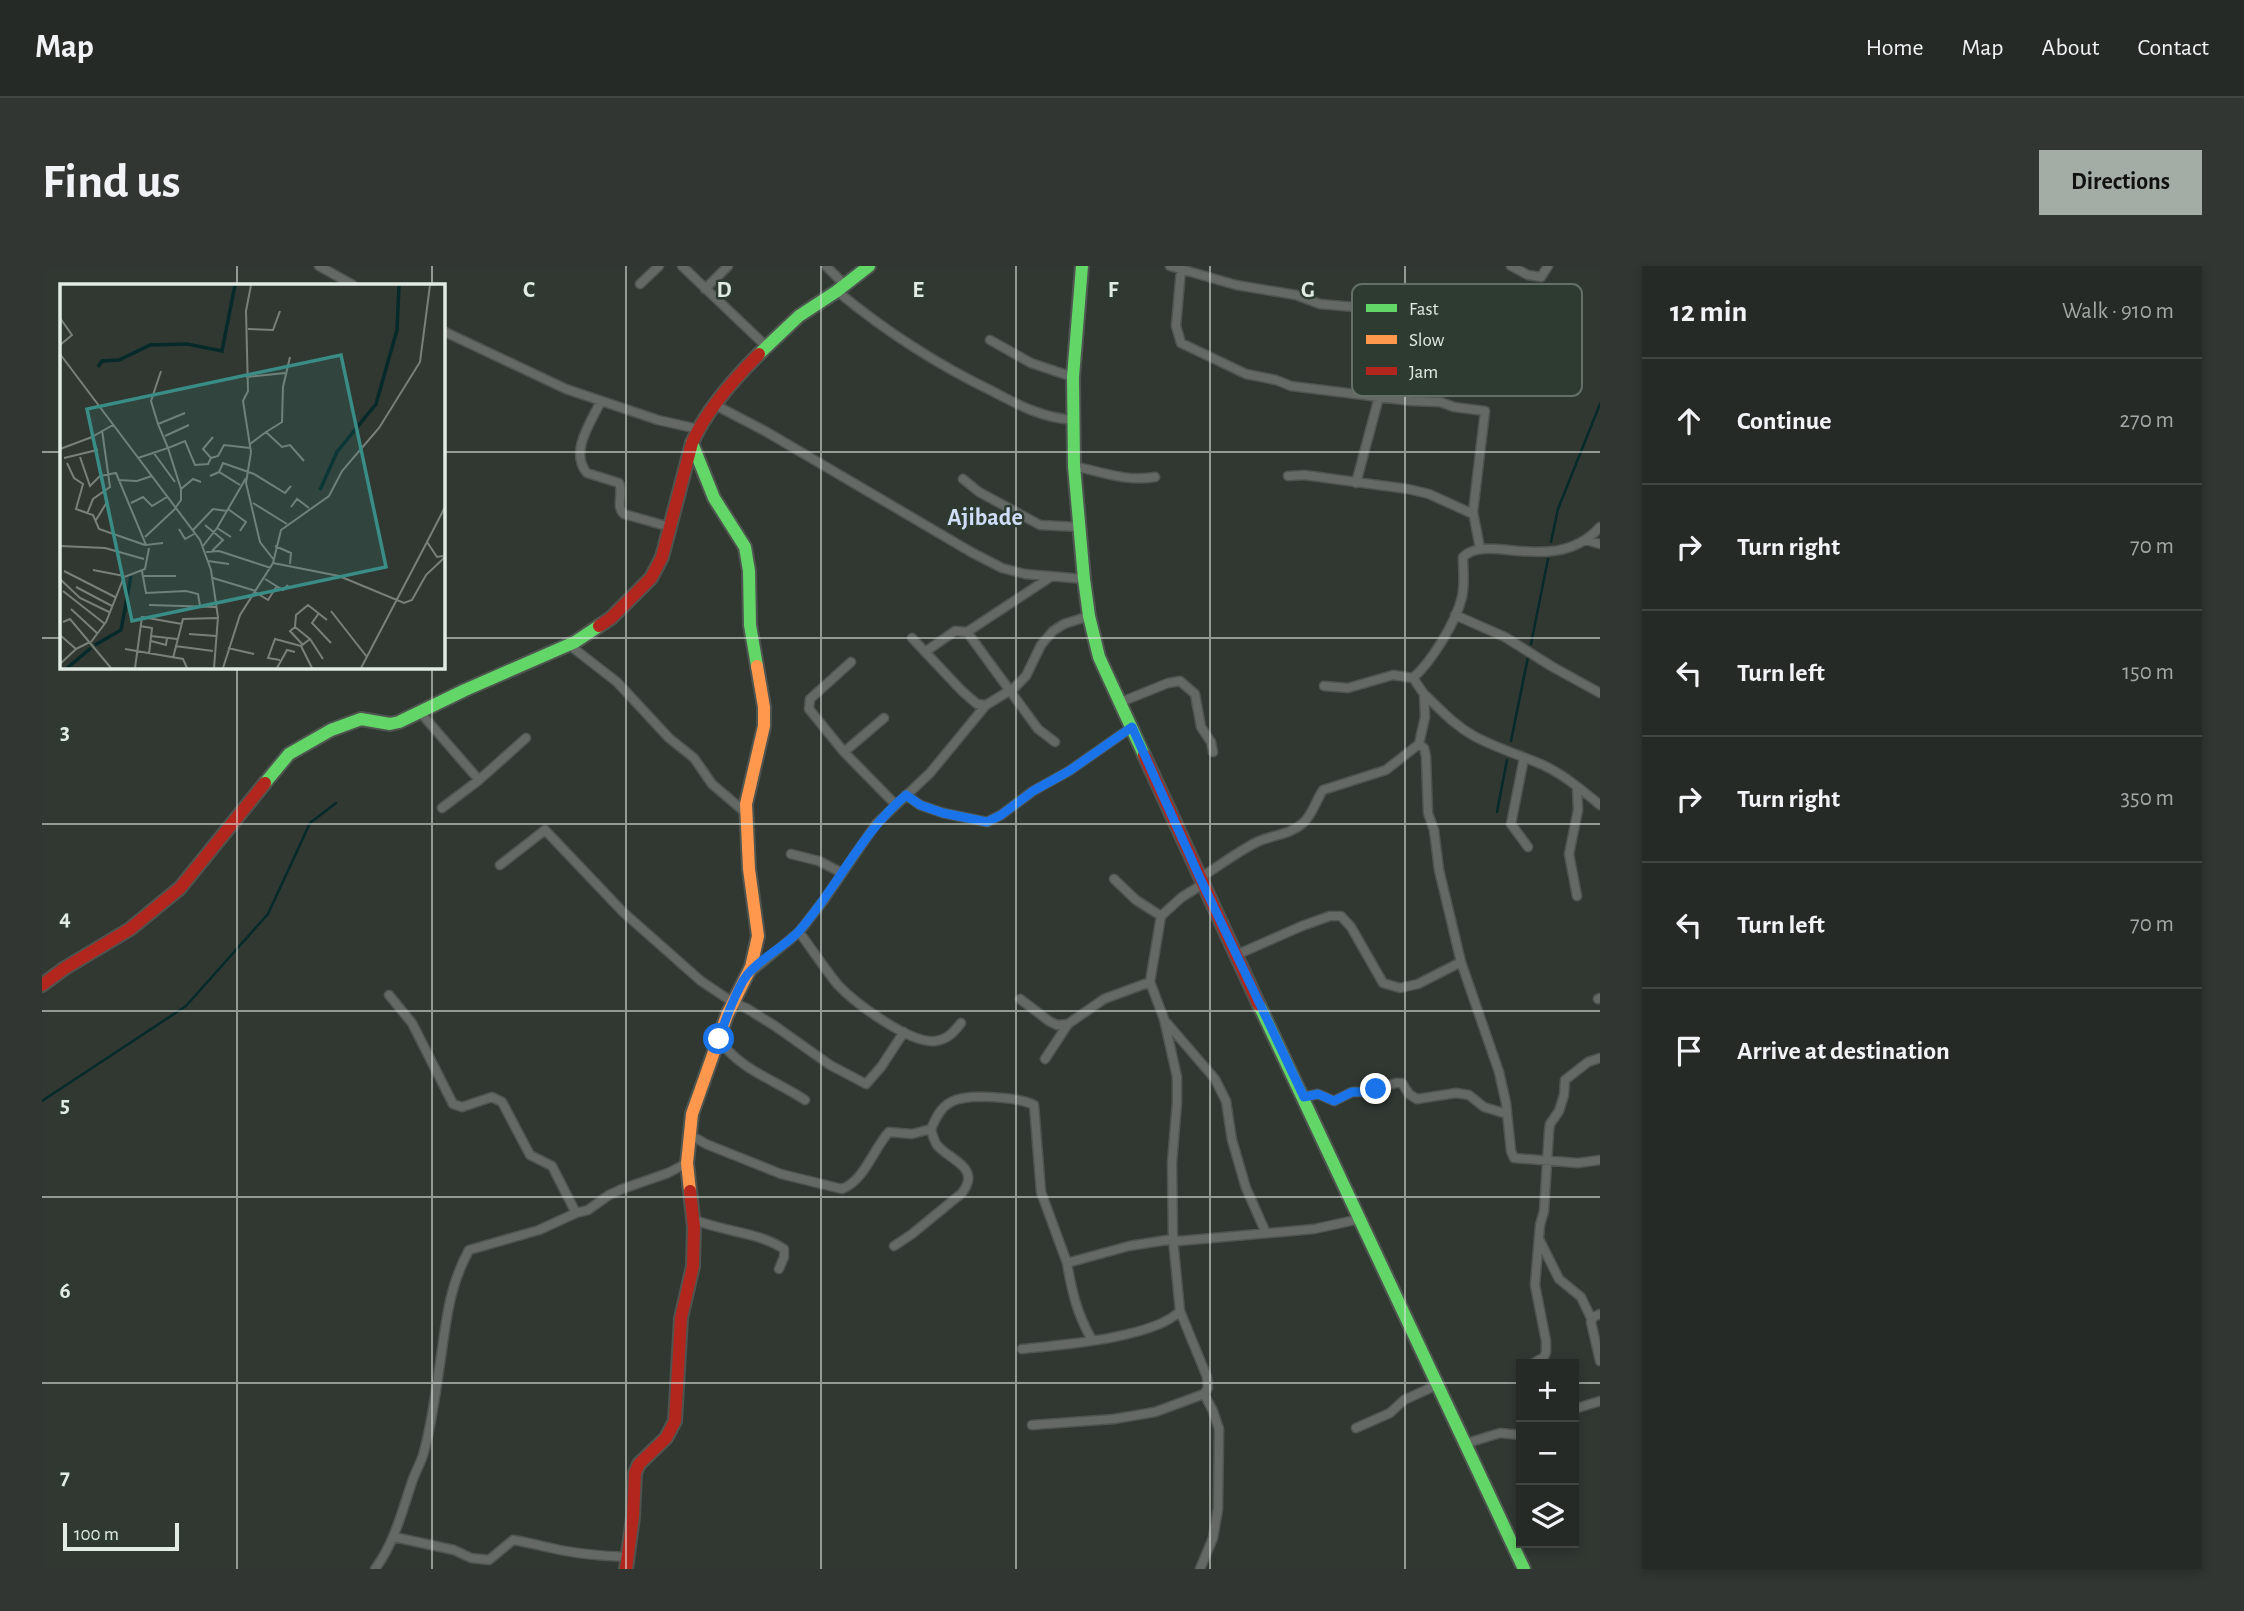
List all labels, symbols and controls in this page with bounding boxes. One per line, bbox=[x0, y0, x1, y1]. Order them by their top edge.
text: Map bbox=[35, 31, 94, 64]
text: Home bbox=[1866, 36, 1924, 60]
text: Map bbox=[1962, 36, 2004, 60]
text: About bbox=[2042, 36, 2099, 60]
text: Contact bbox=[2137, 36, 2209, 60]
button: Directions bbox=[2039, 150, 2202, 215]
text: Find us bbox=[42, 158, 181, 207]
text: C bbox=[523, 279, 535, 302]
text: D bbox=[716, 279, 732, 302]
text: E bbox=[912, 279, 924, 302]
text: F bbox=[1108, 279, 1119, 302]
text: G bbox=[1301, 279, 1315, 302]
inset map bbox=[60, 284, 444, 668]
legend bbox=[1352, 284, 1582, 396]
text: 12 min bbox=[1670, 297, 1747, 327]
text: Fast bbox=[1409, 300, 1439, 319]
text: Walk · 910 m bbox=[2062, 300, 2174, 323]
text: Slow bbox=[1409, 331, 1445, 350]
text: Jam bbox=[1409, 363, 1438, 382]
icon: ahead bbox=[1670, 402, 1708, 440]
text: Continue bbox=[1737, 408, 1832, 434]
text: 270 m bbox=[2120, 409, 2174, 432]
district label: Ajibade bbox=[947, 506, 1023, 530]
icon: right bbox=[1670, 528, 1708, 566]
text: Turn right bbox=[1737, 534, 1840, 560]
text: 70 m bbox=[2130, 535, 2174, 558]
icon: left bbox=[1670, 654, 1708, 692]
text: Turn left bbox=[1737, 660, 1825, 686]
text: 150 m bbox=[2122, 661, 2174, 684]
text: 3 bbox=[60, 721, 70, 744]
icon: right bbox=[1670, 780, 1708, 818]
text: Turn right bbox=[1737, 786, 1840, 812]
text: 350 m bbox=[2121, 787, 2174, 810]
icon: left bbox=[1670, 906, 1708, 944]
text: 4 bbox=[59, 907, 71, 930]
text: Turn left bbox=[1737, 912, 1825, 938]
text: 70 m bbox=[2130, 913, 2174, 936]
route start bbox=[703, 1023, 734, 1054]
icon: arrive bbox=[1670, 1032, 1708, 1070]
text: Arrive at destination bbox=[1737, 1038, 1950, 1064]
route end bbox=[1360, 1073, 1391, 1104]
text: 5 bbox=[60, 1094, 70, 1117]
text: 6 bbox=[59, 1280, 71, 1303]
map controls bbox=[1516, 1359, 1579, 1548]
button: + bbox=[1516, 1359, 1579, 1422]
button: − bbox=[1516, 1422, 1579, 1485]
text: 7 bbox=[60, 1466, 70, 1489]
button: layers bbox=[1516, 1485, 1579, 1548]
scale bar bbox=[63, 1520, 178, 1552]
text: 100 m bbox=[74, 1525, 119, 1544]

